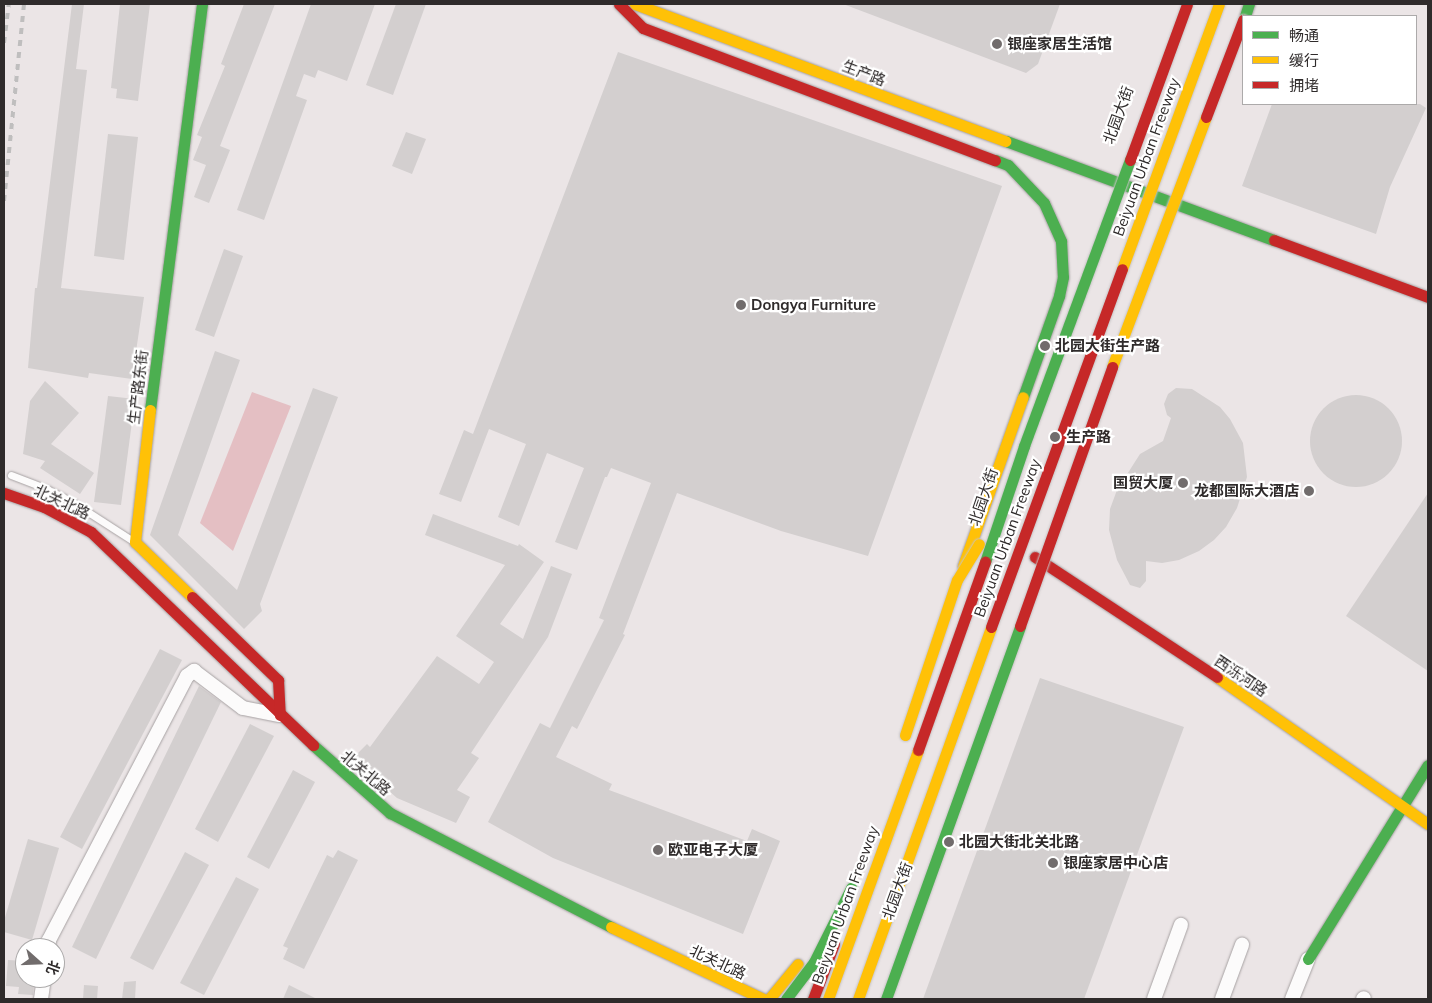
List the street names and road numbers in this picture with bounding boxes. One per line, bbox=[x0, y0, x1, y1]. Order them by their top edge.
street label: 生产路 bbox=[840, 57, 888, 89]
street label: Beiyuan Urban Freeway bbox=[1109, 75, 1183, 239]
street label: 北园大街 bbox=[1099, 84, 1137, 146]
street label: 生产路东街 bbox=[124, 349, 152, 425]
street label: Beiyuan Urban Freeway bbox=[970, 456, 1044, 620]
street label: 北园大街 bbox=[965, 466, 1001, 528]
street label: 北关北路 bbox=[31, 481, 93, 523]
street label: 西泺河路 bbox=[1211, 652, 1271, 700]
street label: 北关北路 bbox=[337, 747, 395, 799]
street label: Beiyuan Urban Freeway bbox=[808, 823, 882, 987]
street label: 北园大街 bbox=[878, 860, 916, 922]
street label: 北关北路 bbox=[687, 941, 749, 983]

